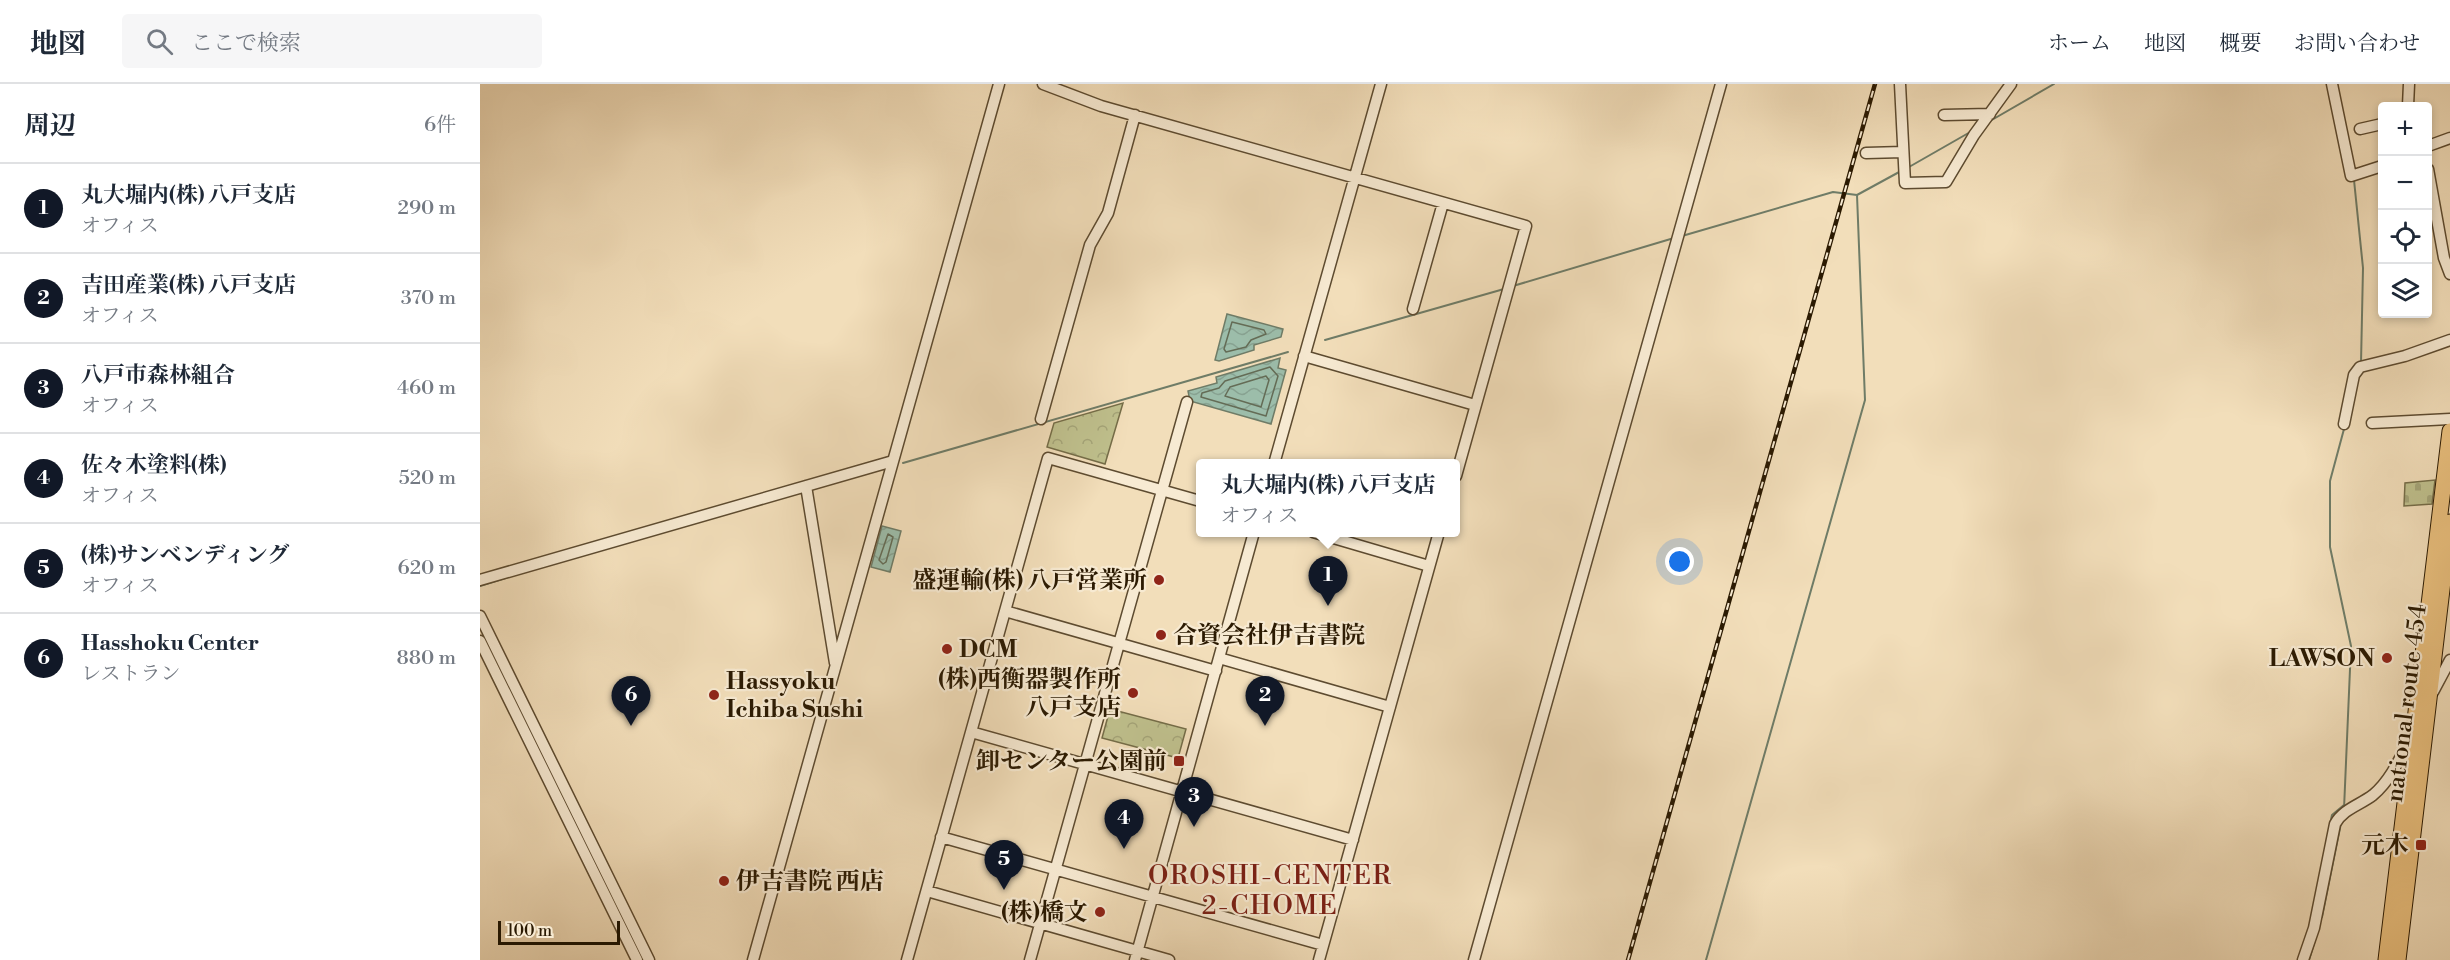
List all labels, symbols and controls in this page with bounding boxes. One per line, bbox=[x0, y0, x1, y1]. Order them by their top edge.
search box bbox=[122, 14, 542, 68]
icon: search bbox=[143, 25, 176, 58]
text: 地図 bbox=[30, 27, 86, 62]
text: ここで検索 bbox=[191, 30, 301, 57]
text: ホーム bbox=[2048, 31, 2111, 57]
text: 地図 bbox=[2144, 31, 2186, 57]
text: 概要 bbox=[2219, 31, 2261, 57]
text: お問い合わせ bbox=[2294, 31, 2420, 57]
map controls bbox=[2378, 102, 2432, 318]
button: + bbox=[2378, 102, 2432, 156]
text: 周辺 bbox=[24, 110, 76, 142]
text: 6件 bbox=[424, 113, 456, 138]
button: − bbox=[2378, 156, 2432, 210]
text: 丸大堀内(株) 八戸支店 bbox=[81, 182, 296, 209]
text: 1 bbox=[39, 196, 48, 221]
text: 290 m bbox=[398, 196, 456, 221]
button: locate bbox=[2378, 210, 2432, 264]
text: オフィス bbox=[81, 214, 159, 239]
button: layers bbox=[2378, 264, 2432, 318]
text: 吉田産業(株) 八戸支店 bbox=[81, 272, 296, 299]
text: 2 bbox=[37, 286, 50, 311]
text: 370 m bbox=[401, 286, 456, 311]
text: オフィス bbox=[81, 304, 159, 329]
text: 八戸市森林組合 bbox=[81, 362, 235, 389]
text: 3 bbox=[37, 376, 50, 401]
text: 460 m bbox=[397, 376, 456, 401]
text: オフィス bbox=[81, 394, 159, 419]
text: 佐々木塗料(株) bbox=[81, 452, 227, 479]
popup bbox=[1196, 459, 1460, 537]
text: 4 bbox=[37, 466, 50, 491]
text: 520 m bbox=[399, 466, 456, 491]
text: 丸大堀内(株) 八戸支店 bbox=[1220, 472, 1436, 499]
text: オフィス bbox=[81, 484, 159, 509]
text: オフィス bbox=[1220, 504, 1298, 529]
text: (株)サンベンディング bbox=[81, 542, 289, 569]
your location bbox=[1665, 547, 1694, 576]
text: 5 bbox=[37, 556, 50, 581]
text: 620 m bbox=[398, 556, 456, 581]
pin: 1 bbox=[1308, 556, 1348, 606]
place label: 盛運輸(株) 八戸営業所 bbox=[912, 566, 1147, 596]
marker: 盛運輸(株) 八戸営業所 bbox=[1152, 573, 1166, 587]
text: オフィス bbox=[81, 574, 159, 599]
street label: national route 454 bbox=[2380, 602, 2434, 804]
place label: 合資会社伊吉書院 bbox=[1173, 621, 1365, 651]
marker: 合資会社伊吉書院 bbox=[1154, 628, 1168, 642]
text: Hasshoku Center bbox=[81, 630, 259, 657]
place label: DCM bbox=[959, 635, 1017, 665]
marker: DCM bbox=[940, 642, 954, 656]
place label: LAWSON bbox=[2269, 644, 2375, 674]
text: 6 bbox=[37, 646, 50, 671]
text: 880 m bbox=[397, 646, 456, 671]
marker: LAWSON bbox=[2380, 651, 2394, 665]
text: レストラン bbox=[81, 662, 180, 687]
place label: (株)西衡器製作所 八戸支店 bbox=[938, 665, 1121, 723]
place label: Hassyoku Ichiba Sushi bbox=[726, 667, 864, 725]
pin: 6 bbox=[612, 676, 650, 726]
pin: 2 bbox=[1246, 676, 1284, 726]
marker: (株)西衡器製作所 八戸支店 bbox=[1126, 686, 1140, 700]
marker: Hassyoku Ichiba Sushi bbox=[707, 688, 721, 702]
place label: 卸センター公園前 bbox=[976, 747, 1167, 777]
marker: 卸センター公園前 bbox=[1172, 754, 1186, 768]
pin: 3 bbox=[1174, 778, 1214, 827]
pin: 4 bbox=[1104, 800, 1144, 849]
place label: 元木 bbox=[2361, 831, 2409, 861]
marker: 元木 bbox=[2414, 838, 2428, 852]
pin: 5 bbox=[984, 840, 1024, 890]
district label: OROSHI-CENTER 2-CHOME bbox=[1148, 860, 1392, 922]
place label: 伊吉書院 西店 bbox=[736, 867, 884, 897]
marker: 伊吉書院 西店 bbox=[717, 874, 731, 888]
place label: (株)橋文 bbox=[1001, 898, 1088, 928]
marker: (株)橋文 bbox=[1093, 905, 1107, 919]
scale bar bbox=[498, 918, 620, 946]
text: 100 m bbox=[507, 921, 552, 941]

